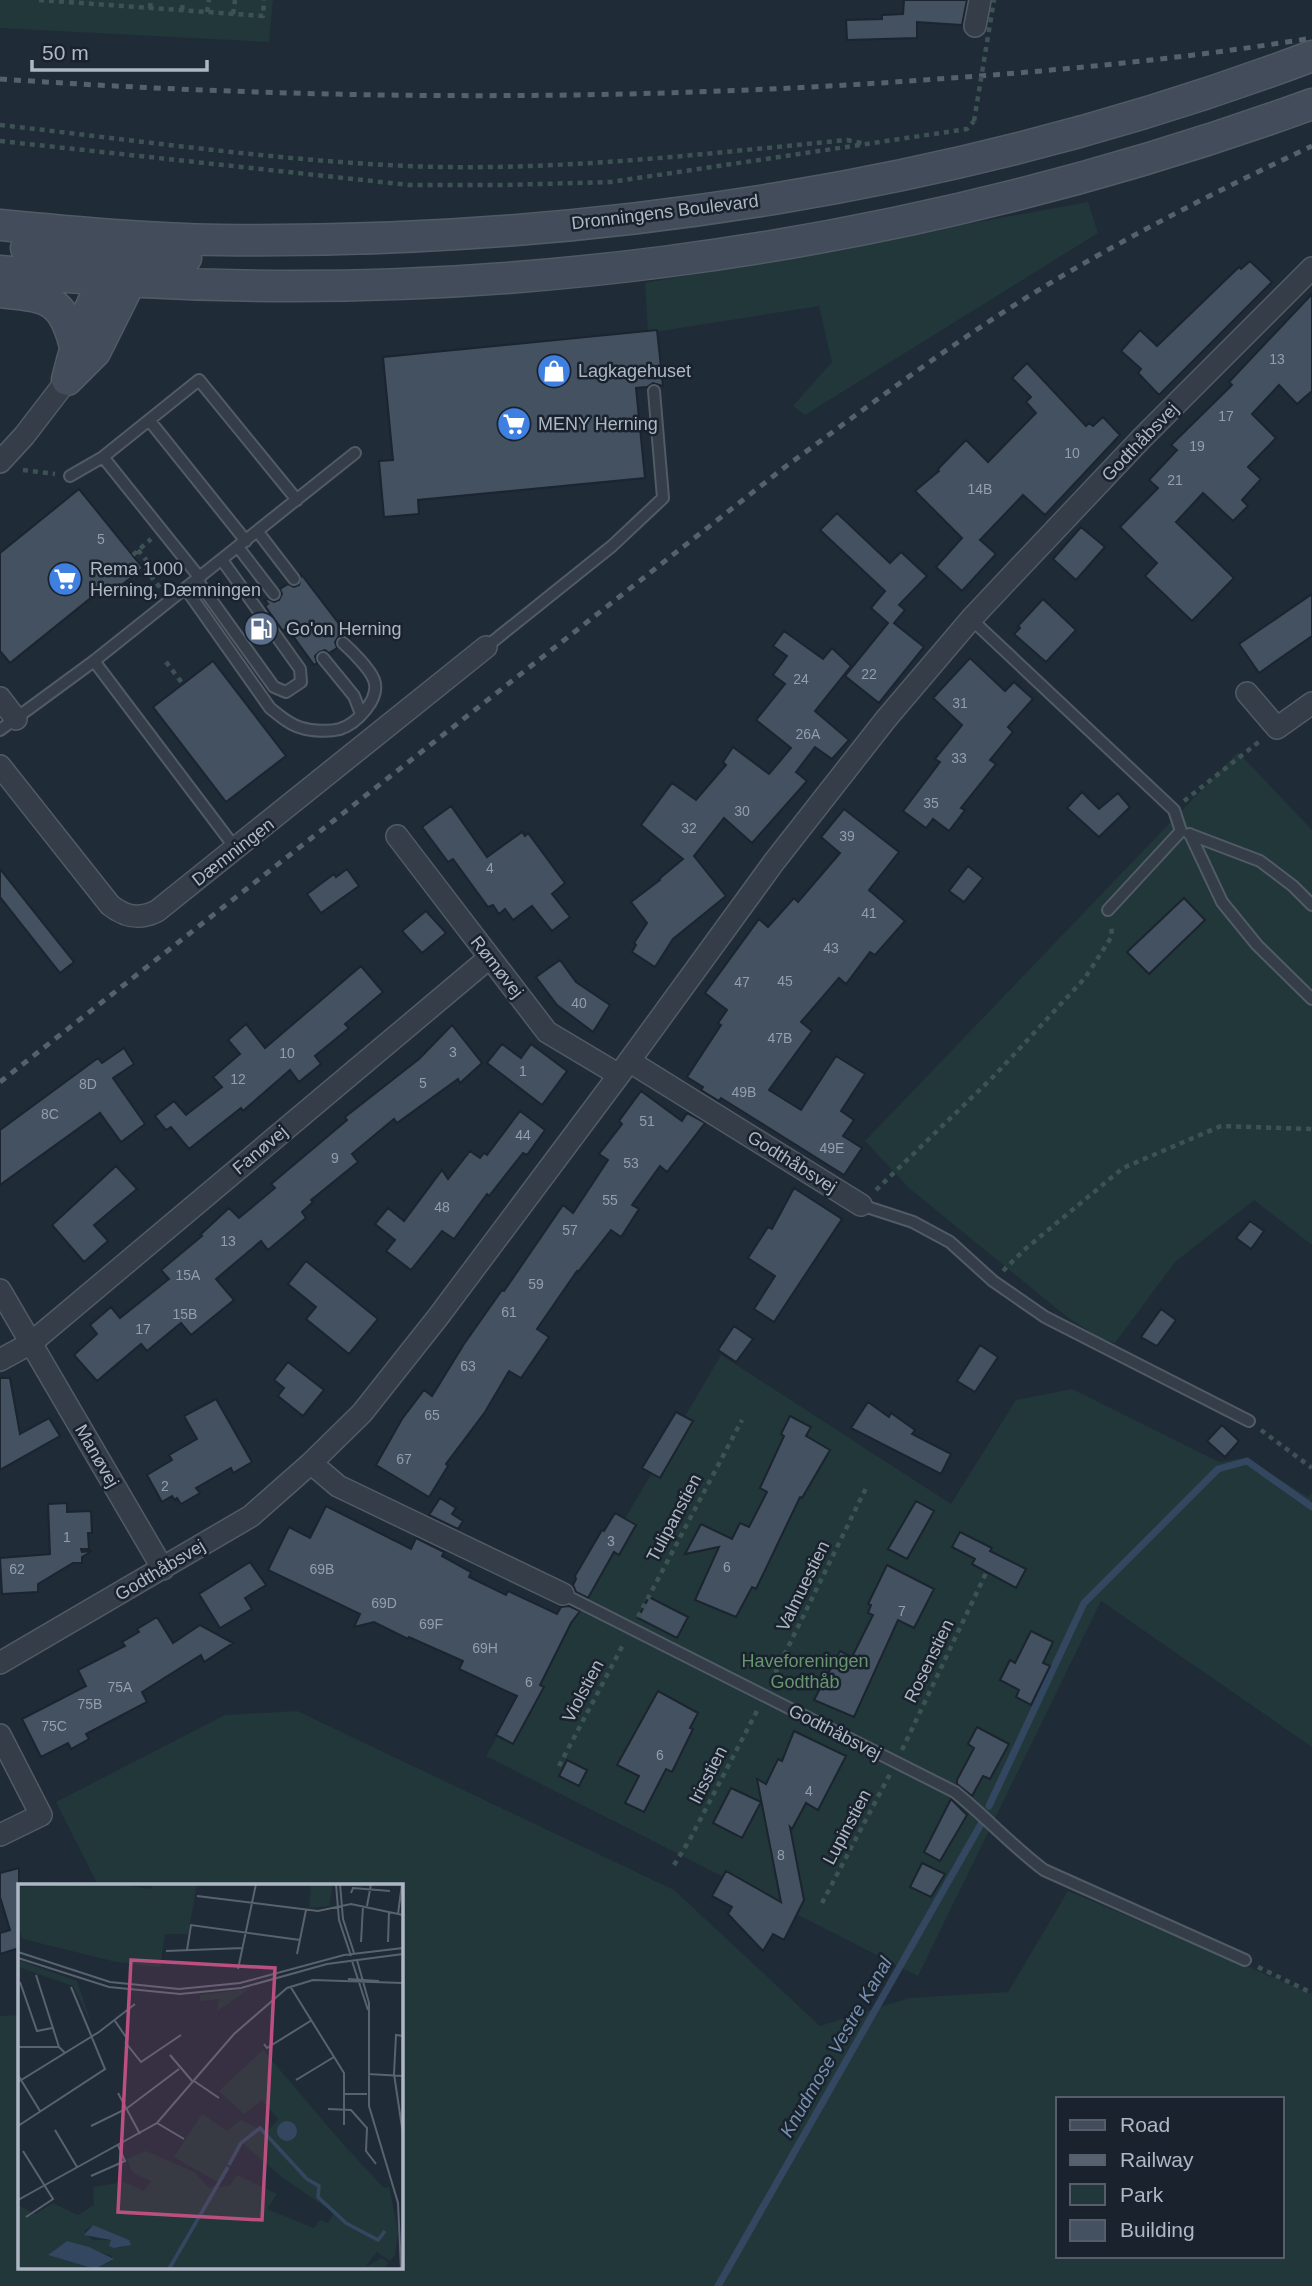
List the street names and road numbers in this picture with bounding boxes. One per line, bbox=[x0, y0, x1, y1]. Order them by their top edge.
street label: Dronningens Boulevard bbox=[570, 191, 760, 233]
street label: Godthåbsvej bbox=[1098, 399, 1182, 485]
street label: Dæmningen bbox=[188, 814, 278, 890]
street label: Rømøvej bbox=[467, 932, 527, 1002]
street label: Fanøvej bbox=[229, 1121, 291, 1179]
street label: Godthåbsvej bbox=[744, 1127, 840, 1197]
street label: Manøvej bbox=[71, 1421, 123, 1491]
street label: Tulipanstien bbox=[643, 1471, 705, 1565]
street label: Godthåbsvej bbox=[112, 1535, 208, 1605]
street label: Valmuestien bbox=[773, 1538, 833, 1634]
street label: Rosenstien bbox=[900, 1616, 958, 1706]
street label: Violstien bbox=[558, 1656, 608, 1726]
street label: Godthåbsvej bbox=[785, 1700, 885, 1764]
street label: Irisstien bbox=[685, 1743, 731, 1807]
street label: Lupinstien bbox=[819, 1786, 875, 1868]

